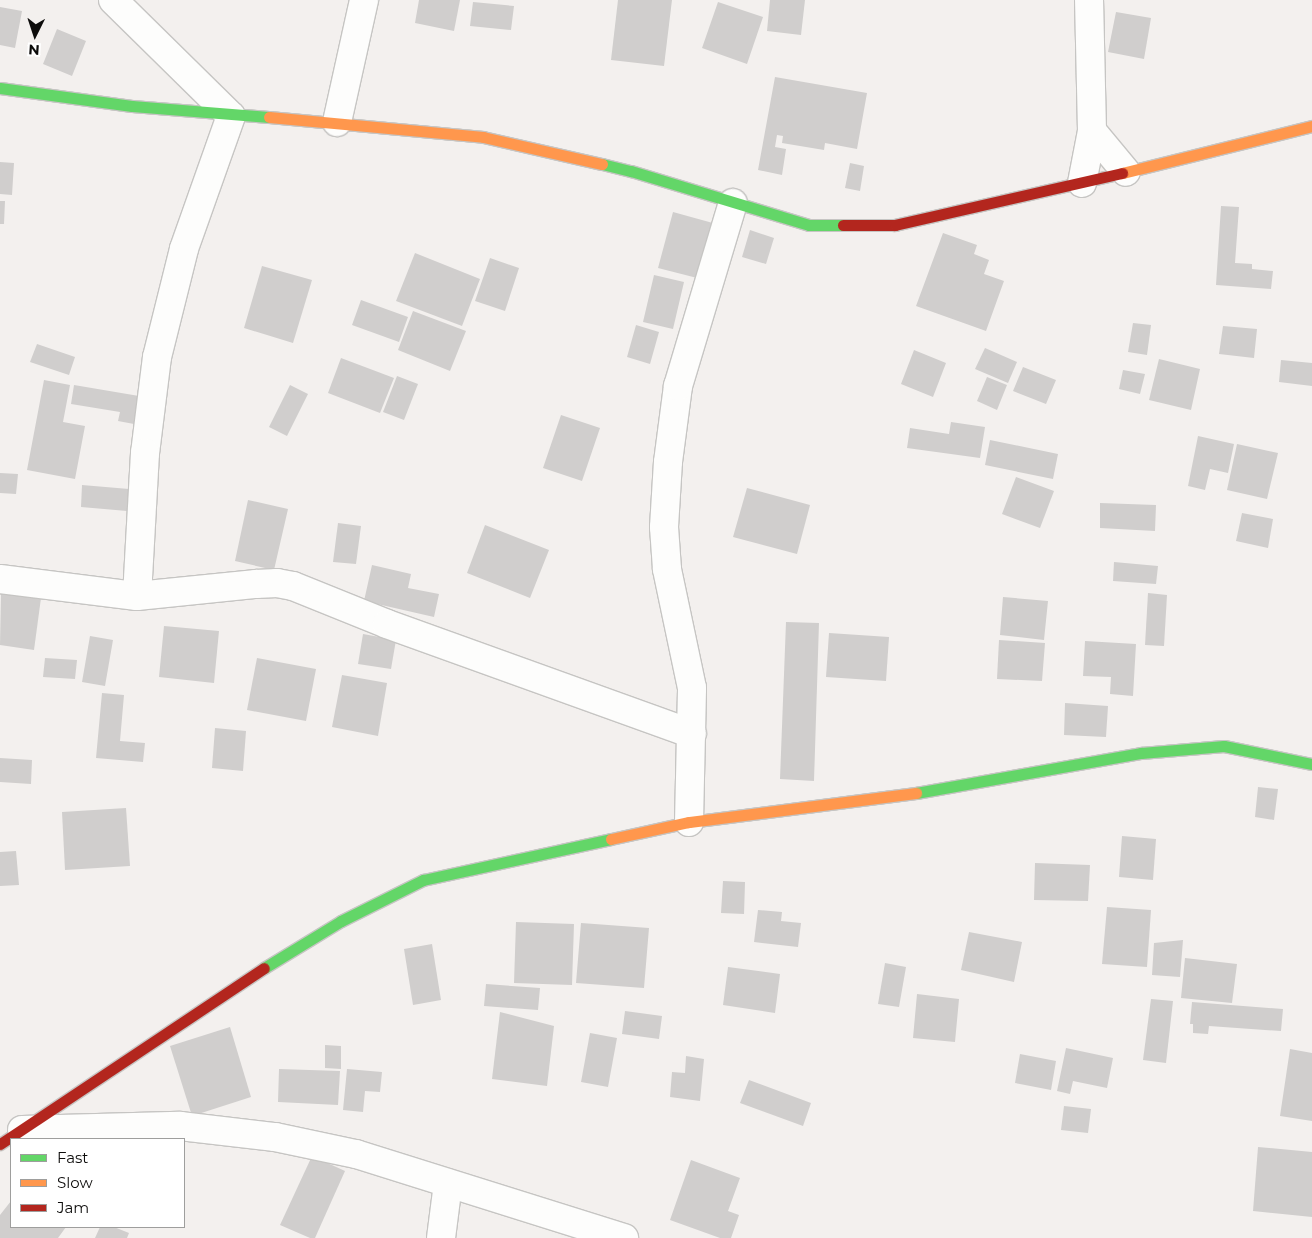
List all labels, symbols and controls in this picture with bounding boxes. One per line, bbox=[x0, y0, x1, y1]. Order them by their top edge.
north arrow bbox=[10, 10, 60, 60]
text: N bbox=[28, 41, 40, 59]
legend bbox=[10, 1138, 185, 1228]
text: Fast bbox=[57, 1148, 88, 1167]
text: Slow bbox=[57, 1173, 93, 1192]
text: Jam bbox=[57, 1198, 89, 1217]

